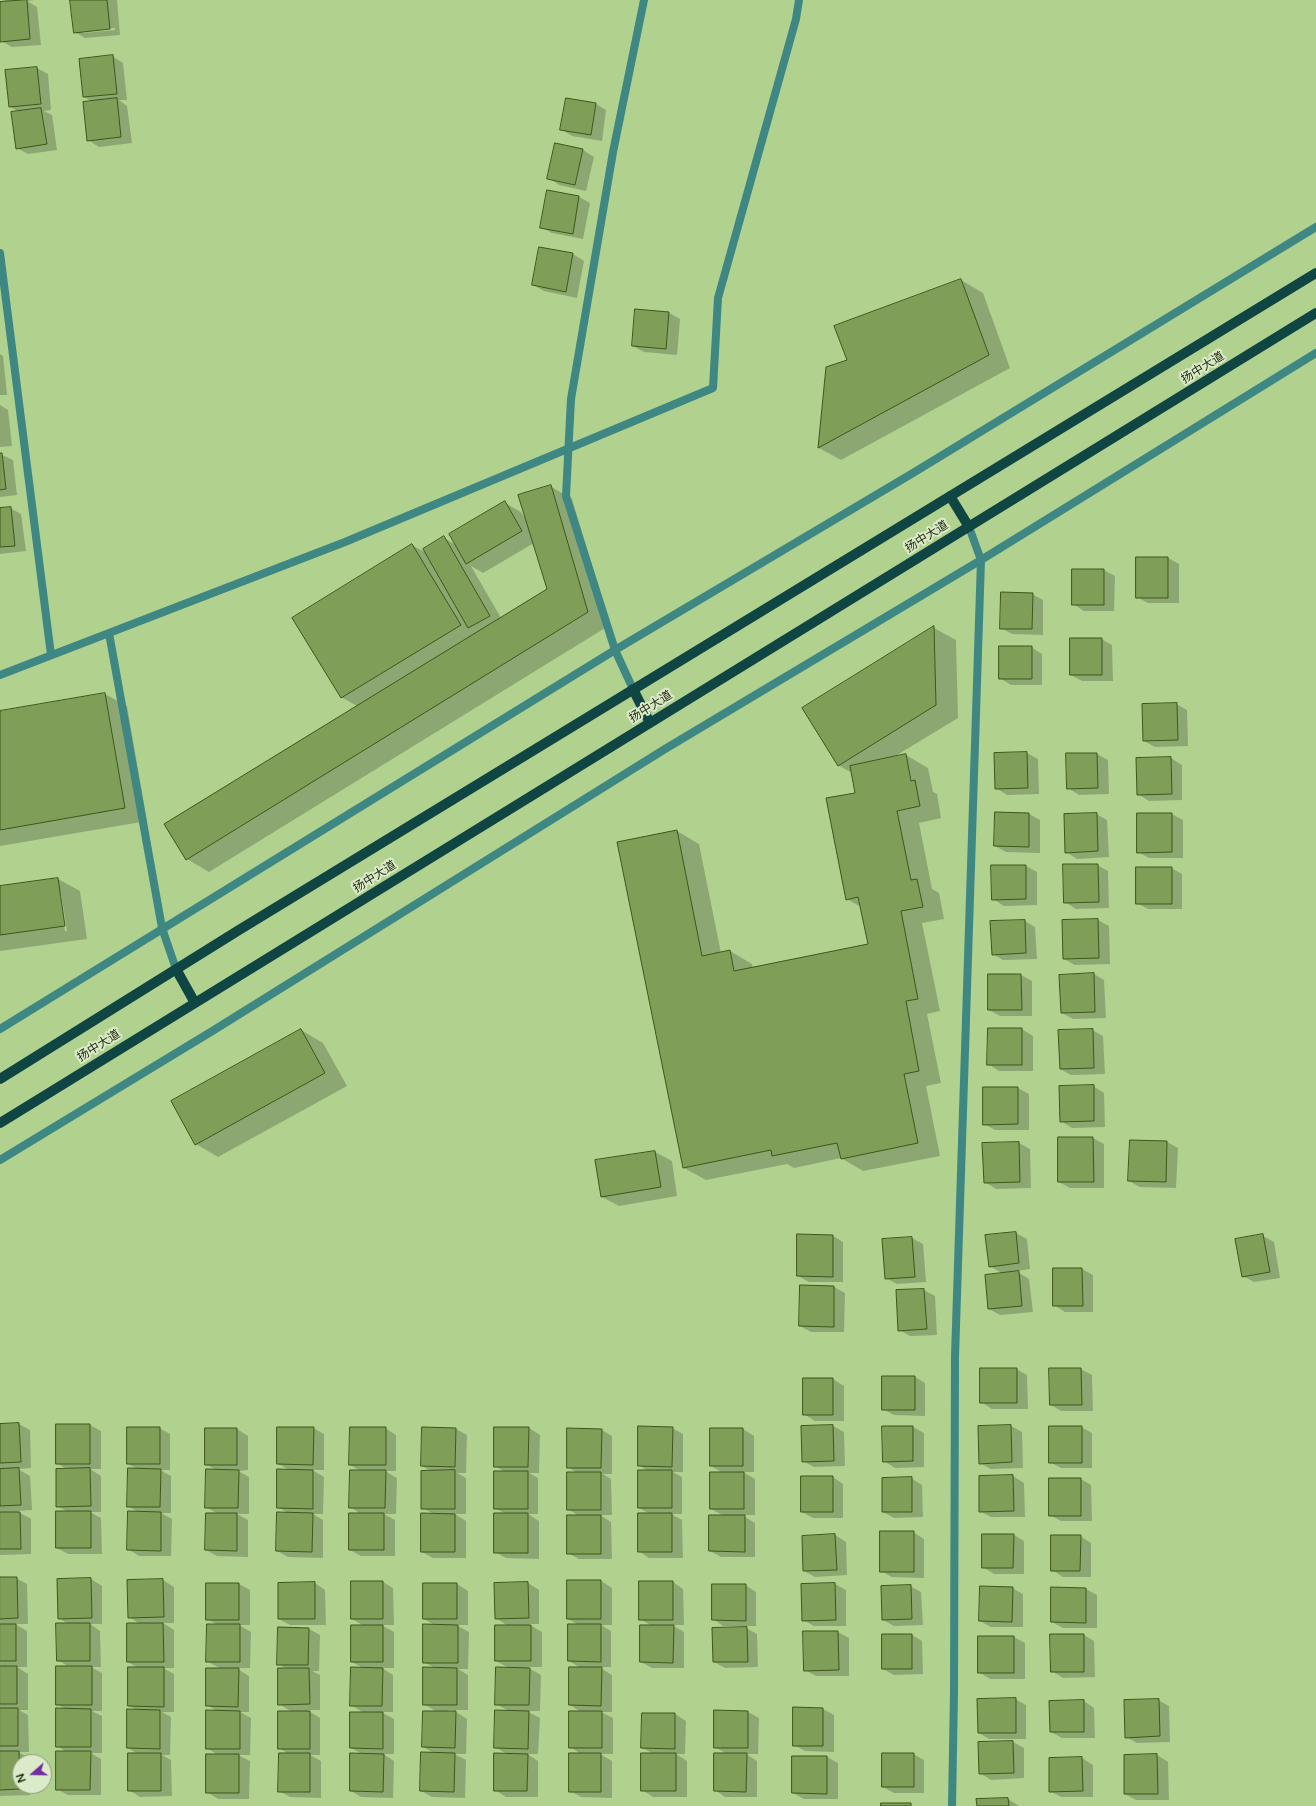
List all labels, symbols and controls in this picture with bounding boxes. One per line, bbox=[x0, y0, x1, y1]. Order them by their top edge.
street label: 扬中大道 bbox=[1179, 349, 1227, 387]
street label: 扬中大道 bbox=[903, 518, 951, 556]
street label: 扬中大道 bbox=[627, 688, 675, 726]
street label: 扬中大道 bbox=[351, 858, 399, 896]
street label: 扬中大道 bbox=[75, 1027, 123, 1065]
north arrow bbox=[12, 1754, 52, 1794]
text: N bbox=[14, 1772, 29, 1784]

